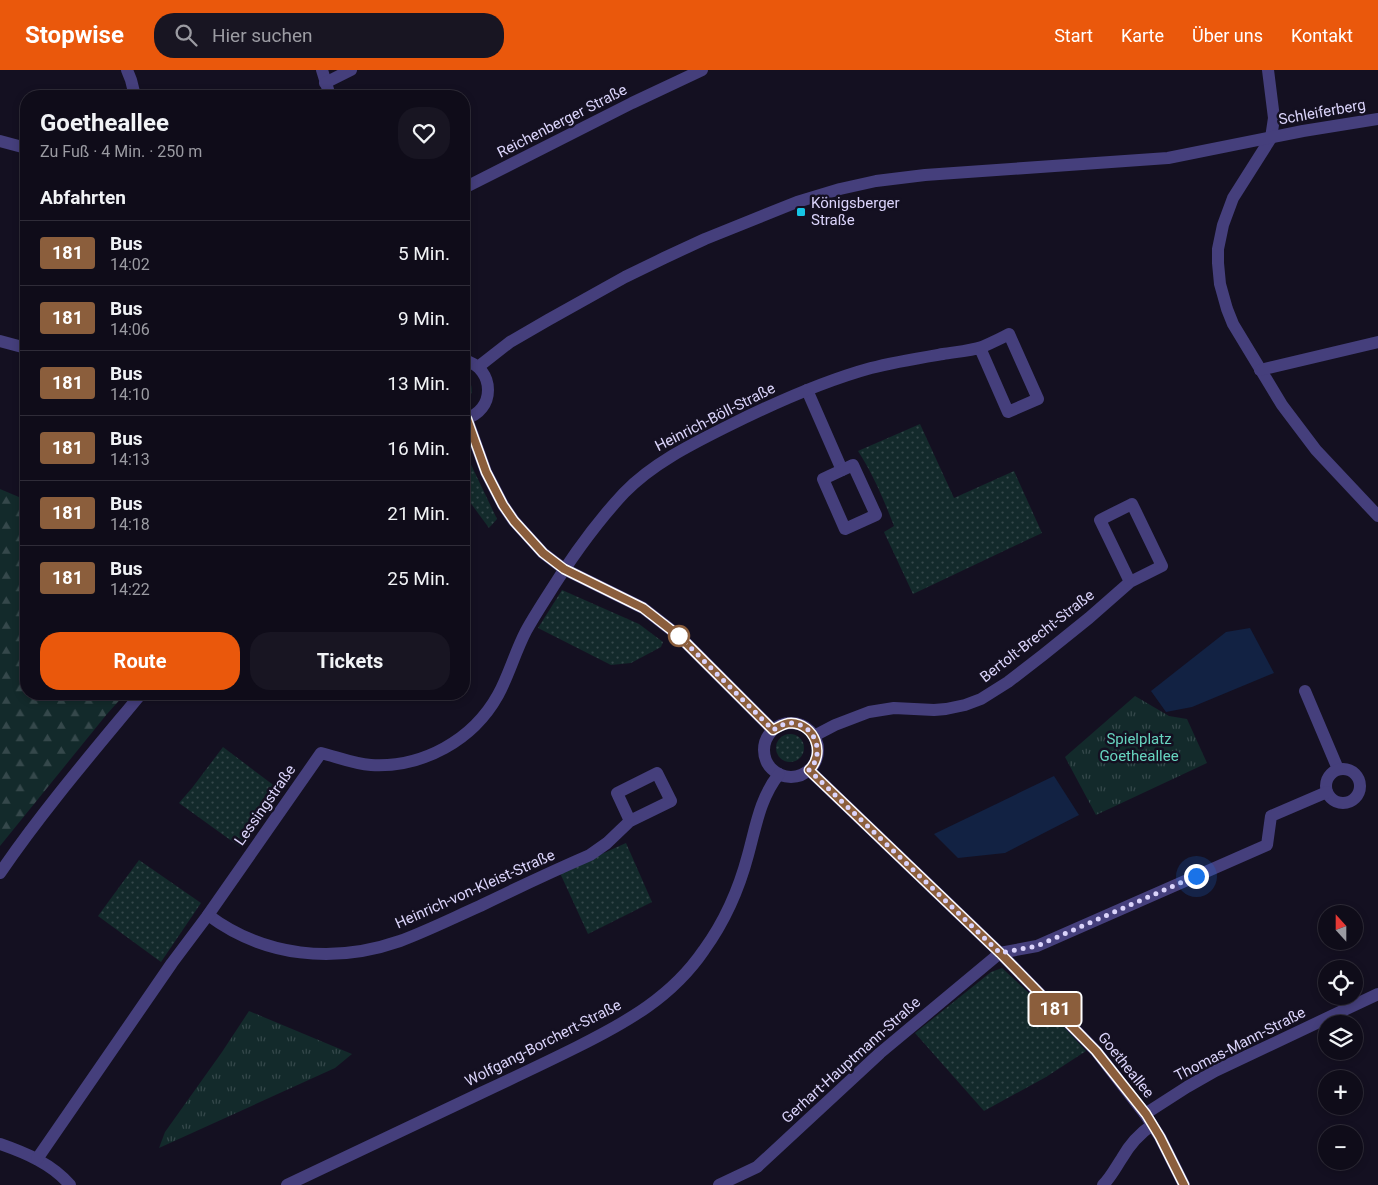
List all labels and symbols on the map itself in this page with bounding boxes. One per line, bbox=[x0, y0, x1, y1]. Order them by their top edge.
street label: Reichenberger Straße bbox=[494, 80, 630, 162]
street label: Schleiferberg bbox=[1277, 95, 1367, 129]
place label: Königsberger Straße bbox=[811, 194, 900, 229]
marker: Königsberger Straße bbox=[795, 206, 807, 218]
street label: Heinrich-Böll-Straße bbox=[652, 379, 778, 455]
street label: Bertolt-Brecht-Straße bbox=[976, 586, 1098, 686]
unlabelled marker bbox=[668, 625, 690, 647]
park label: Spielplatz Goetheallee bbox=[1099, 730, 1179, 765]
street label: Lessingstraße bbox=[231, 761, 299, 849]
street label: Heinrich-von-Kleist-Straße bbox=[392, 846, 558, 932]
your location bbox=[1184, 864, 1209, 889]
north arrow bbox=[1318, 905, 1362, 950]
street label: Gerhart-Hauptmann-Straße bbox=[778, 993, 924, 1127]
line badge: 181 bbox=[1026, 993, 1084, 1025]
street label: Wolfgang-Borchert-Straße bbox=[462, 996, 624, 1090]
street label: Thomas-Mann-Straße bbox=[1172, 1003, 1309, 1085]
street label: Goetheallee bbox=[1094, 1029, 1158, 1101]

